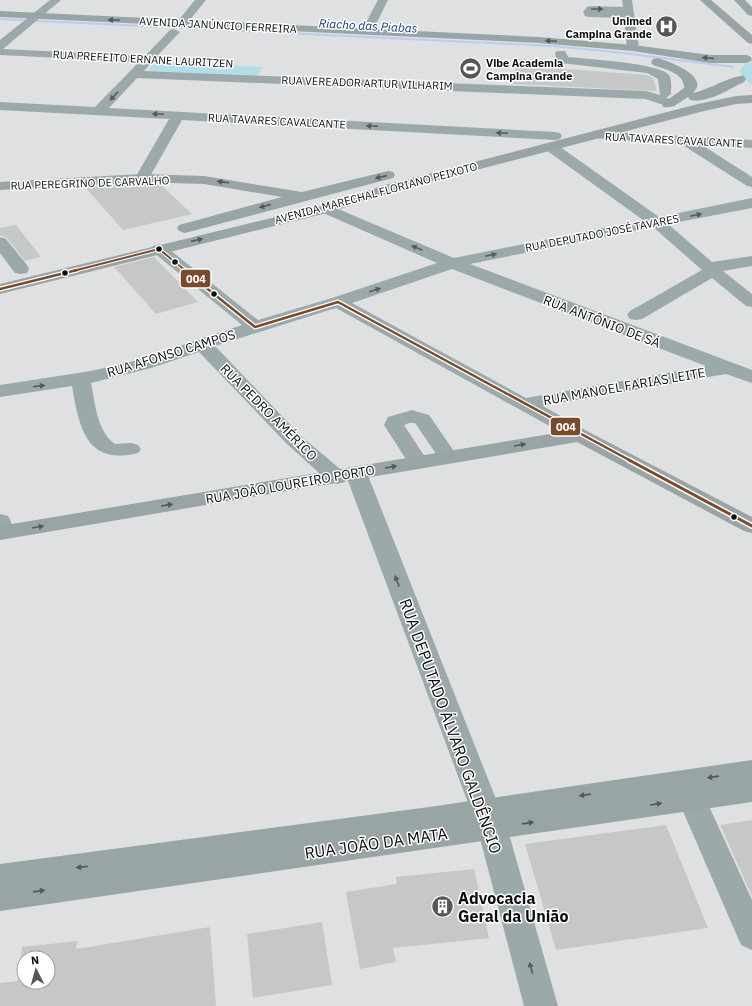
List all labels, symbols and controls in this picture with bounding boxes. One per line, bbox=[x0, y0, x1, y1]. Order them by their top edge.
one-way arrow bbox=[591, 6, 604, 12]
street label: AVENIDA JANÚNCIO FERREIRA bbox=[139, 14, 297, 36]
place label: Unimed Campina Grande bbox=[566, 14, 652, 41]
hospital icon: Unimed Campina Grande bbox=[654, 14, 680, 40]
water label: Riacho das Piabas bbox=[318, 15, 418, 36]
one-way arrow bbox=[108, 17, 120, 24]
one-way arrow bbox=[545, 38, 557, 45]
street label: RUA PREFEITO ERNANE LAURITZEN bbox=[52, 47, 234, 71]
one-way arrow bbox=[702, 55, 714, 62]
sports icon: Vibe Academia Campina Grande bbox=[457, 56, 483, 82]
place label: Vibe Academia Campina Grande bbox=[486, 56, 572, 83]
street label: RUA VEREADOR ARTUR VILHARIM bbox=[281, 73, 453, 93]
one-way arrow bbox=[109, 91, 119, 101]
street label: RUA TAVARES CAVALCANTE bbox=[208, 110, 346, 132]
one-way arrow bbox=[152, 111, 164, 118]
one-way arrow bbox=[366, 123, 378, 130]
street label: RUA TAVARES CAVALCANTE bbox=[605, 129, 743, 151]
one-way arrow bbox=[496, 130, 508, 137]
street label: AVENIDA MARECHAL FLORIANO PEIXOTO bbox=[273, 159, 479, 227]
street label: RUA PEREGRINO DE CARVALHO bbox=[10, 173, 170, 193]
one-way arrow bbox=[374, 174, 386, 180]
one-way arrow bbox=[217, 179, 229, 185]
one-way arrow bbox=[259, 203, 271, 209]
street label: RUA DEPUTADO JOSÉ TAVARES bbox=[524, 211, 680, 255]
one-way arrow bbox=[689, 211, 702, 217]
one-way arrow bbox=[191, 236, 204, 242]
unlabelled marker bbox=[154, 244, 164, 254]
one-way arrow bbox=[410, 244, 422, 250]
one-way arrow bbox=[484, 252, 497, 258]
unlabelled marker bbox=[170, 257, 180, 267]
unlabelled marker bbox=[60, 268, 70, 278]
line badge: 004 bbox=[180, 269, 211, 288]
text: 004 bbox=[186, 272, 206, 286]
one-way arrow bbox=[369, 287, 381, 293]
unlabelled marker bbox=[209, 289, 219, 299]
street label: RUA ANTÔNIO DE SÁ bbox=[541, 291, 663, 352]
street label: RUA AFONSO CAMPOS bbox=[105, 326, 237, 381]
street label: RUA PEDRO AMÉRICO bbox=[217, 360, 321, 464]
street label: RUA MANOEL FARIAS LEITE bbox=[542, 364, 707, 409]
one-way arrow bbox=[33, 383, 45, 389]
line badge: 004 bbox=[550, 417, 581, 436]
text: 004 bbox=[556, 420, 576, 434]
one-way arrow bbox=[513, 442, 526, 448]
street label: RUA JOÃO LOUREIRO PORTO bbox=[204, 461, 376, 508]
one-way arrow bbox=[385, 464, 398, 470]
one-way arrow bbox=[161, 502, 173, 508]
unlabelled marker bbox=[729, 512, 739, 522]
one-way arrow bbox=[32, 524, 45, 530]
one-way arrow bbox=[394, 575, 400, 587]
street label: RUA DEPUTADO ÁLVARO GALDÊNCIO bbox=[395, 595, 507, 856]
one-way arrow bbox=[707, 774, 719, 780]
one-way arrow bbox=[579, 792, 591, 798]
one-way arrow bbox=[650, 801, 663, 807]
one-way arrow bbox=[522, 820, 534, 826]
street label: RUA JOÃO DA MATA bbox=[303, 823, 449, 863]
one-way arrow bbox=[76, 863, 88, 870]
one-way arrow bbox=[33, 888, 45, 894]
place label: Advocacia Geral da União bbox=[458, 888, 568, 926]
building icon: Advocacia Geral da União bbox=[429, 894, 455, 920]
north arrow bbox=[16, 950, 56, 990]
text: N bbox=[30, 953, 40, 967]
one-way arrow bbox=[527, 962, 533, 975]

